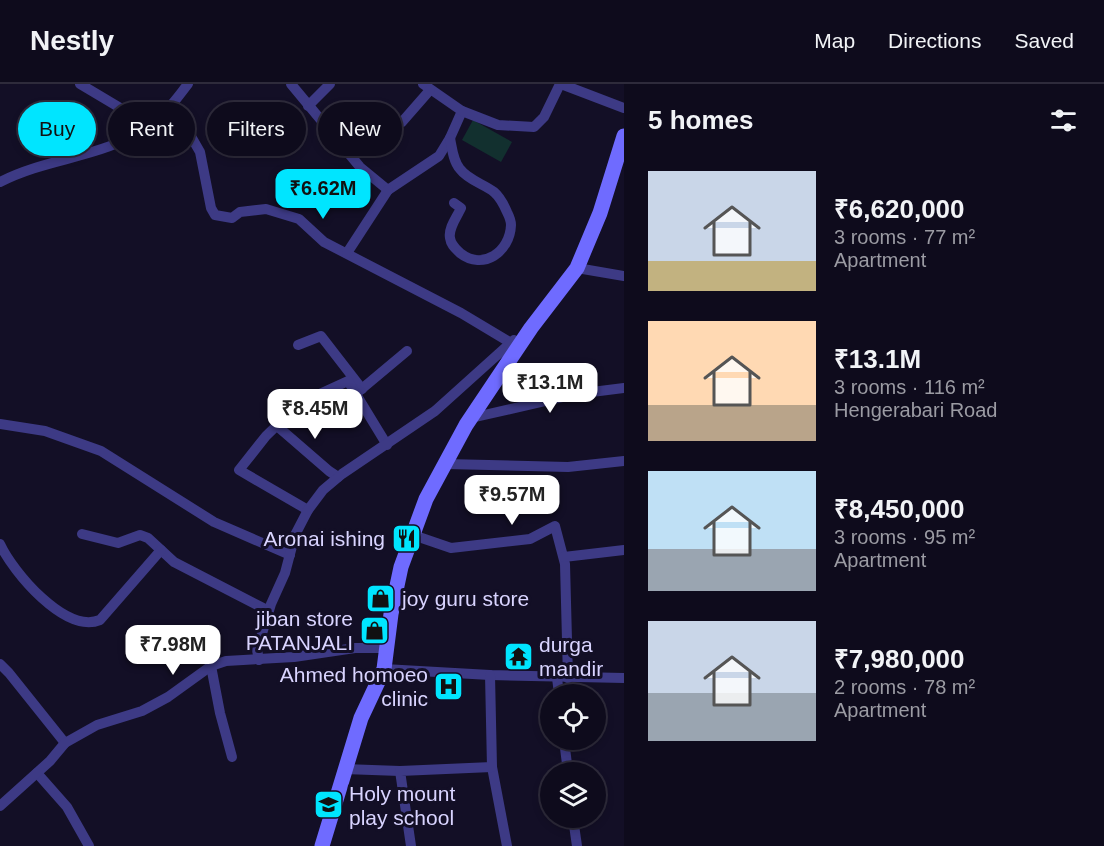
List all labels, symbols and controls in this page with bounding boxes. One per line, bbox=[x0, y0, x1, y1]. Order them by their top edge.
text: Nestly bbox=[30, 25, 114, 56]
text: Map bbox=[814, 29, 855, 52]
text: Directions bbox=[888, 29, 981, 52]
text: Saved bbox=[1014, 29, 1074, 52]
chip: Buy bbox=[18, 102, 96, 156]
chip: Rent bbox=[108, 102, 195, 156]
chip: Filters bbox=[207, 102, 306, 156]
chip: New bbox=[318, 102, 402, 156]
icon: filters bbox=[1047, 104, 1080, 137]
text: 5 homes bbox=[648, 105, 754, 135]
pin: ₹6.62M bbox=[274, 169, 372, 220]
text: ₹6.62M bbox=[289, 177, 357, 199]
text: ₹6,620,000 bbox=[834, 194, 965, 224]
icon: home bbox=[696, 195, 768, 267]
text: 3 rooms · 77 m² bbox=[834, 226, 975, 248]
text: Apartment bbox=[834, 249, 926, 271]
text: ₹13.1M bbox=[834, 344, 921, 374]
icon: home bbox=[696, 345, 768, 417]
pin: ₹13.1M bbox=[501, 363, 599, 414]
text: ₹13.1M bbox=[516, 371, 584, 393]
text: 3 rooms · 116 m² bbox=[834, 376, 985, 398]
pin: ₹8.45M bbox=[266, 389, 364, 440]
text: ₹8.45M bbox=[281, 397, 349, 419]
text: Hengerabari Road bbox=[834, 399, 997, 421]
pin: ₹9.57M bbox=[463, 475, 561, 526]
text: ₹9.57M bbox=[478, 483, 546, 505]
text: ₹8,450,000 bbox=[834, 494, 965, 524]
icon: home bbox=[696, 495, 768, 567]
restaurant icon: Aronai ishing bbox=[390, 522, 422, 554]
text: 3 rooms · 95 m² bbox=[834, 526, 975, 548]
place label: Aronai ishing bbox=[264, 527, 385, 550]
text: Apartment bbox=[834, 549, 926, 571]
shop icon: joy guru store bbox=[365, 582, 397, 614]
place label: joy guru store bbox=[401, 587, 529, 610]
place label: jiban store PATANJALI bbox=[246, 607, 353, 654]
shop icon: jiban store PATANJALI bbox=[358, 614, 390, 646]
pin: ₹7.98M bbox=[124, 625, 222, 676]
text: ₹7.98M bbox=[139, 633, 207, 655]
place label: durga mandir bbox=[539, 633, 603, 680]
temple icon: durga mandir bbox=[502, 640, 534, 672]
text: ₹7,980,000 bbox=[834, 644, 965, 674]
icon: home bbox=[696, 645, 768, 717]
place label: Ahmed homoeo clinic bbox=[280, 663, 428, 710]
hospital icon: Ahmed homoeo clinic bbox=[433, 670, 465, 702]
text: 2 rooms · 78 m² bbox=[834, 676, 975, 698]
map controls bbox=[540, 684, 606, 828]
button: locate bbox=[540, 684, 606, 750]
text: Apartment bbox=[834, 699, 926, 721]
button: layers bbox=[540, 762, 606, 828]
place label: Holy mount play school bbox=[349, 782, 455, 829]
school or university icon: Holy mount play school bbox=[312, 789, 344, 821]

